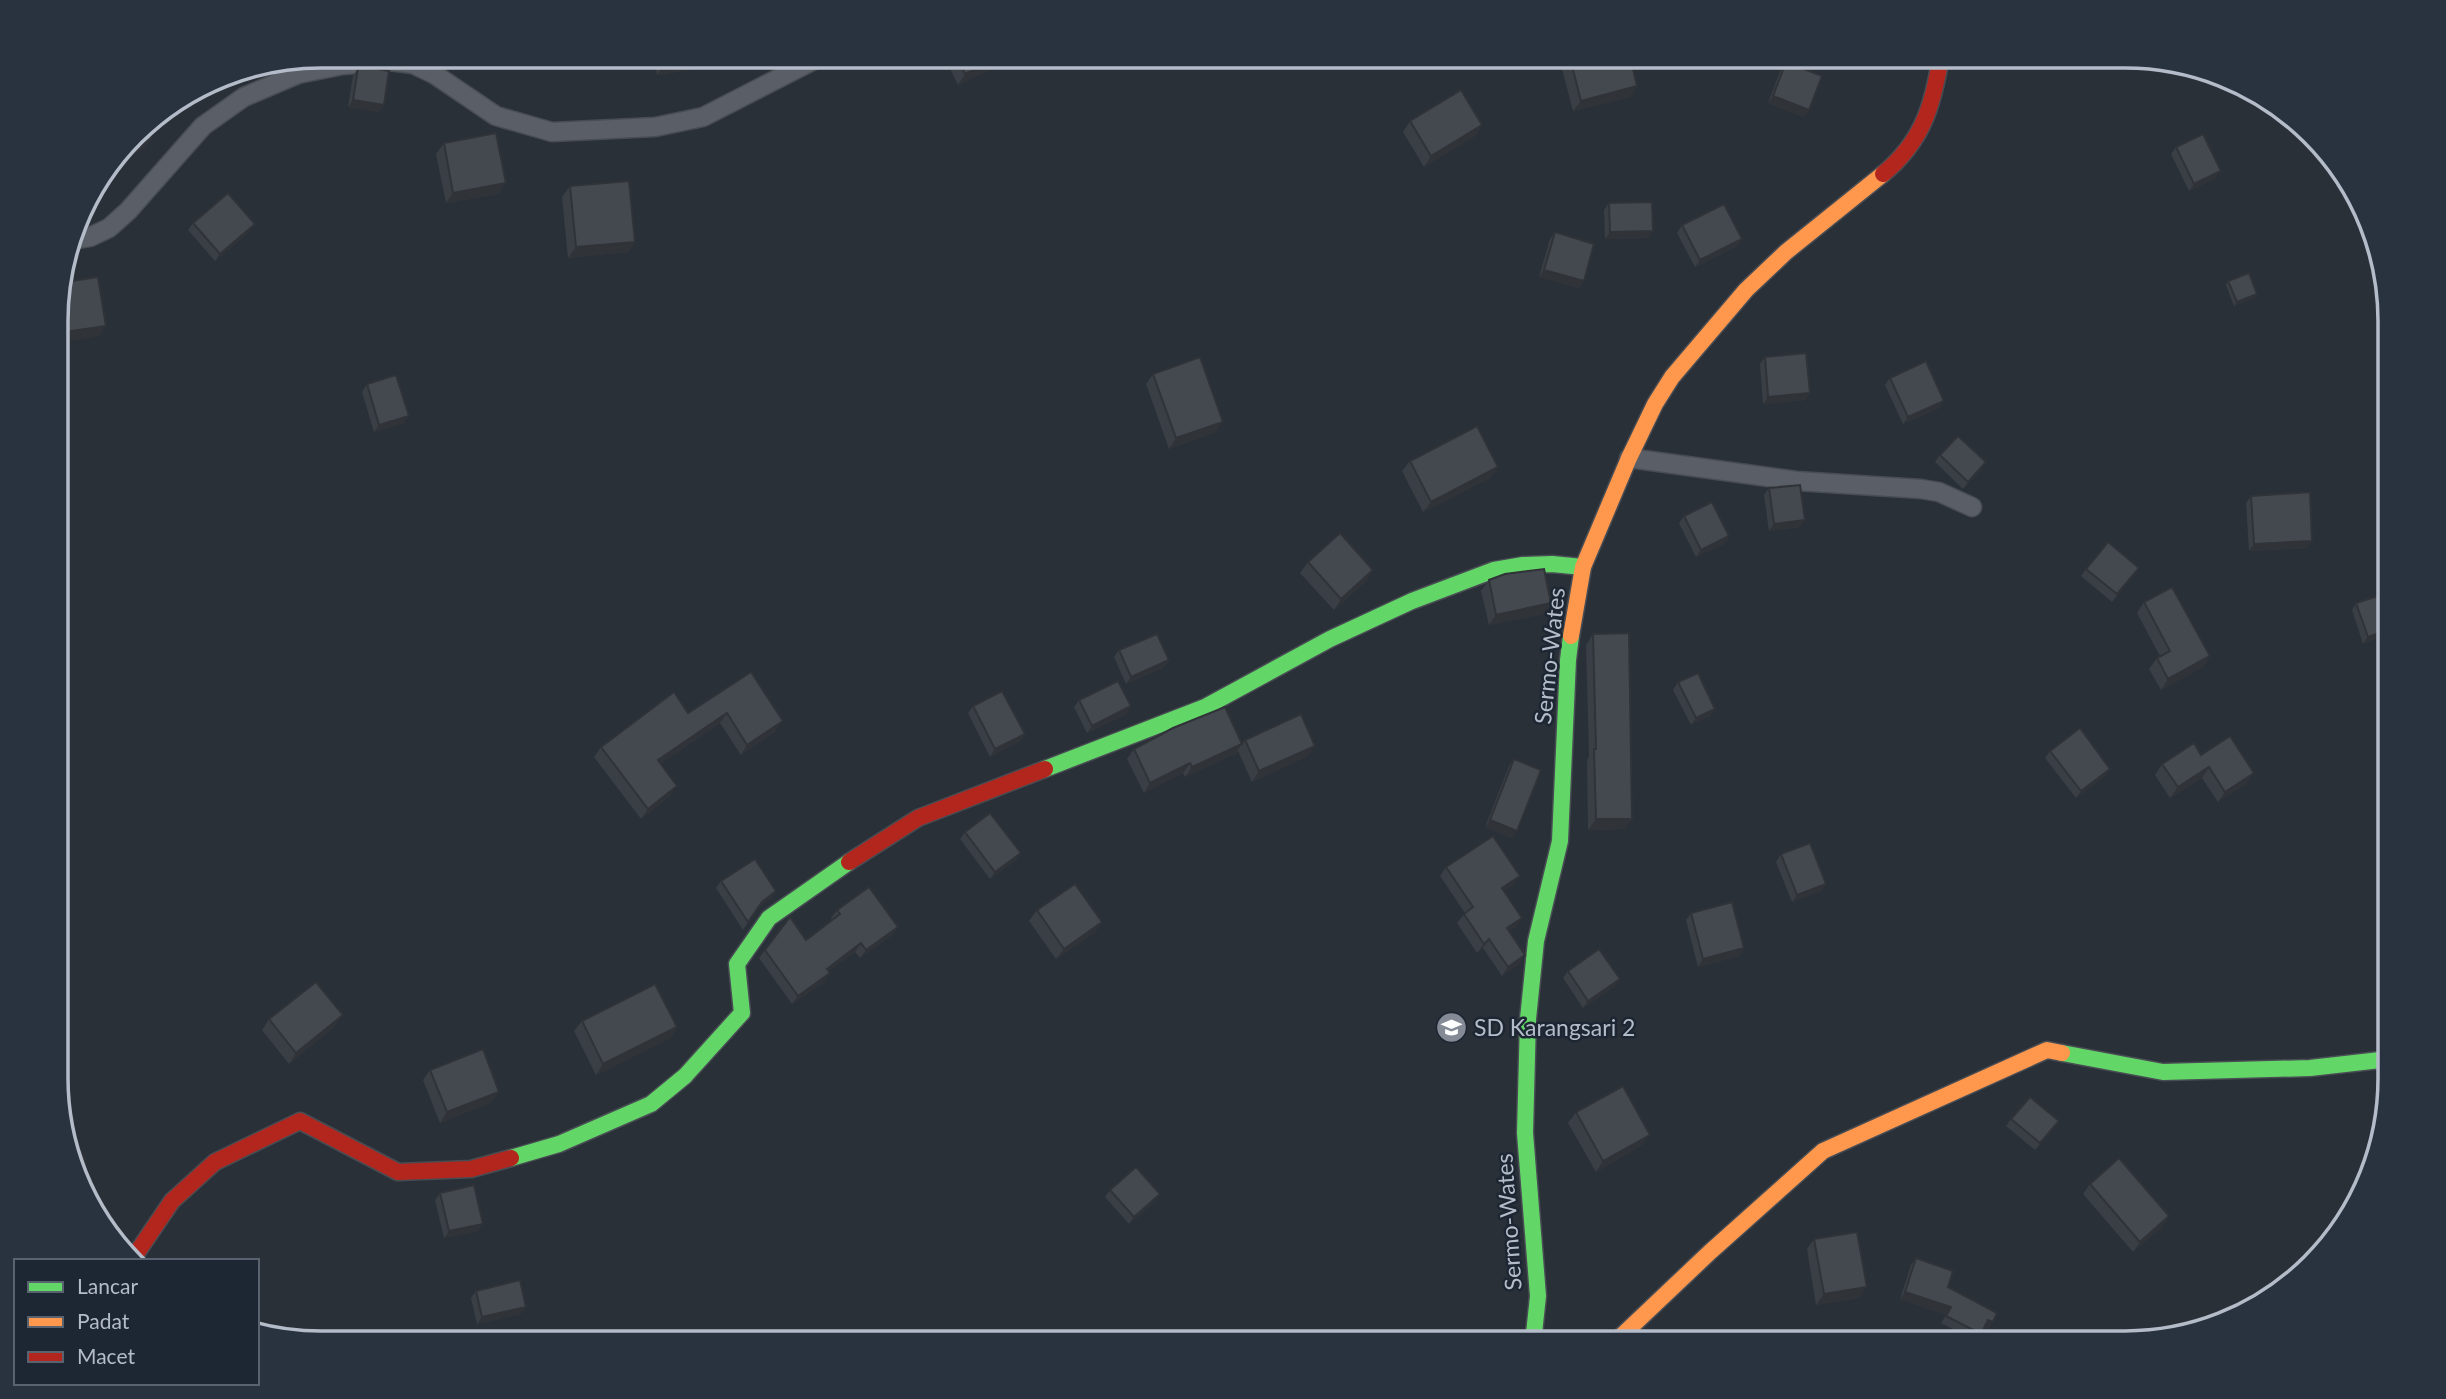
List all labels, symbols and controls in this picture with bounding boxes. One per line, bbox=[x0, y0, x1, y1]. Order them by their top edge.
street label: Sermo-Wates bbox=[1528, 586, 1570, 726]
school or university icon: SD Karangsari 2 bbox=[1434, 1011, 1468, 1045]
place label: SD Karangsari 2 bbox=[1474, 1013, 1635, 1041]
street label: Sermo-Wates bbox=[1489, 1153, 1527, 1291]
legend bbox=[14, 1259, 259, 1385]
text: Lancar bbox=[77, 1273, 138, 1298]
text: Padat bbox=[77, 1308, 130, 1333]
text: Macet bbox=[77, 1343, 135, 1368]

